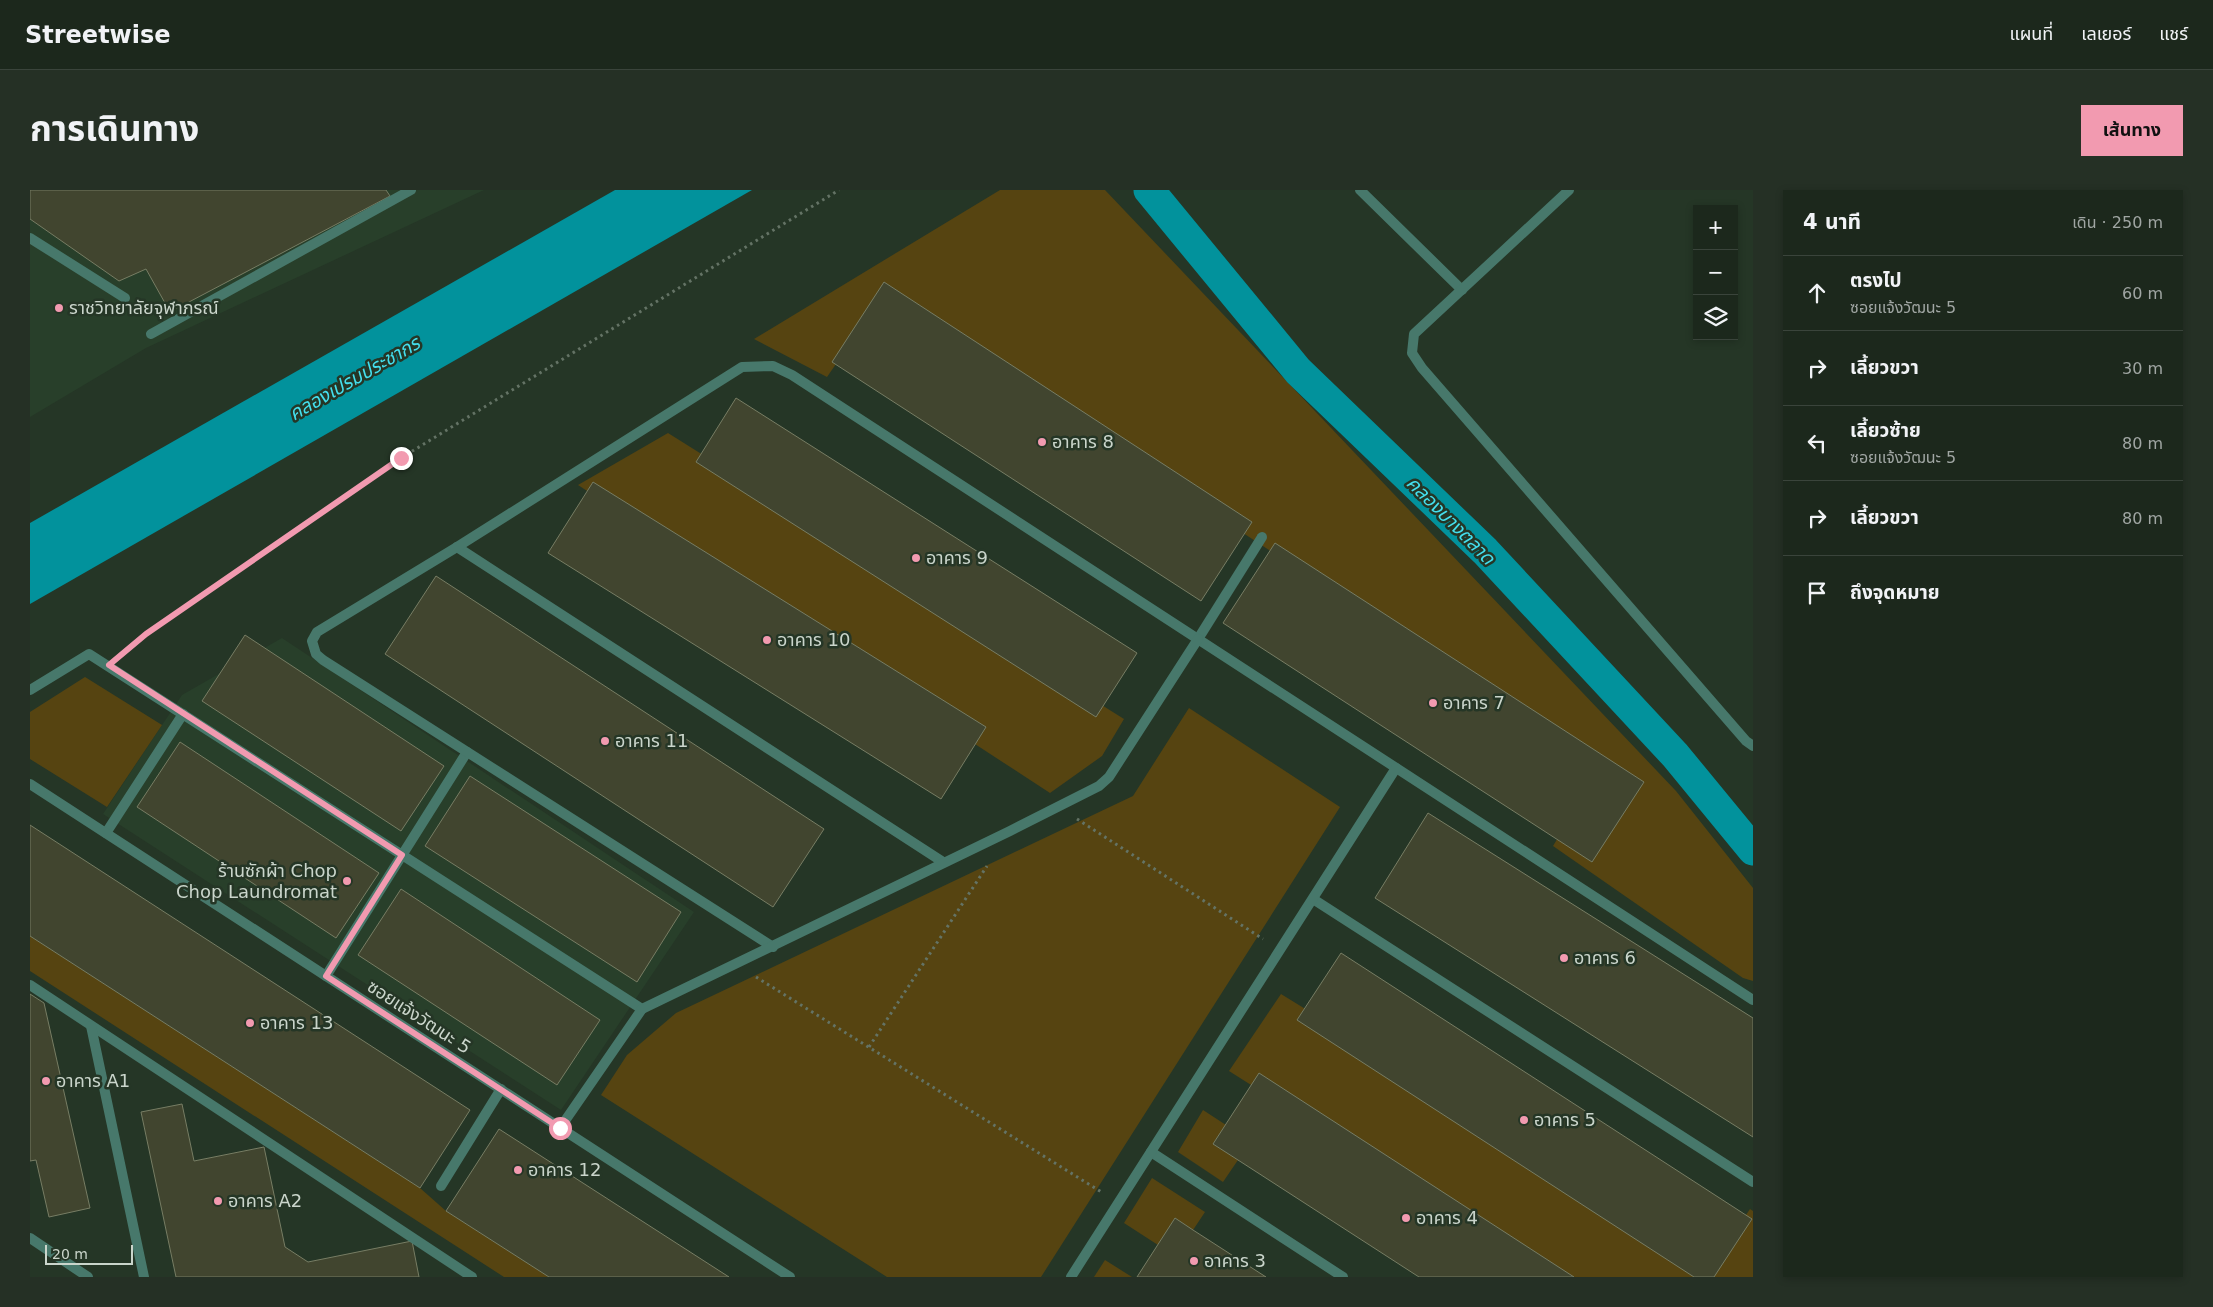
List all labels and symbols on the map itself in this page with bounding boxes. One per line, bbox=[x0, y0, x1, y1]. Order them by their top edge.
place label: ราชวิทยาลัยจุฬาภรณ์ bbox=[69, 297, 219, 319]
marker: ราชวิทยาลัยจุฬาภรณ์ bbox=[53, 302, 65, 314]
water label: คลองเปรมประชากร bbox=[285, 331, 425, 424]
place label: อาคาร 8 bbox=[1052, 431, 1114, 452]
marker: อาคาร 8 bbox=[1036, 436, 1048, 448]
route end bbox=[390, 447, 413, 470]
water label: คลองบางตลาด bbox=[1402, 471, 1500, 569]
place label: อาคาร 9 bbox=[926, 547, 988, 568]
marker: อาคาร 9 bbox=[910, 552, 922, 564]
place label: อาคาร 10 bbox=[777, 629, 850, 650]
marker: อาคาร 10 bbox=[761, 634, 773, 646]
place label: อาคาร 7 bbox=[1443, 692, 1505, 713]
marker: อาคาร 7 bbox=[1427, 697, 1439, 709]
place label: อาคาร 11 bbox=[615, 730, 688, 751]
marker: อาคาร 11 bbox=[599, 735, 611, 747]
place label: ร้านซักผ้า Chop Chop Laundromat bbox=[176, 860, 337, 902]
marker: ร้านซักผ้า Chop Chop Laundromat bbox=[341, 875, 353, 887]
place label: อาคาร 6 bbox=[1574, 947, 1636, 968]
marker: อาคาร 6 bbox=[1558, 952, 1570, 964]
street label: ซอยแจ้งวัฒนะ 5 bbox=[363, 975, 475, 1058]
place label: อาคาร 13 bbox=[260, 1012, 333, 1033]
marker: อาคาร 13 bbox=[244, 1017, 256, 1029]
place label: อาคาร A1 bbox=[56, 1070, 130, 1091]
marker: อาคาร A1 bbox=[40, 1075, 52, 1087]
place label: อาคาร 5 bbox=[1534, 1109, 1596, 1130]
marker: อาคาร 5 bbox=[1518, 1114, 1530, 1126]
route start bbox=[549, 1117, 572, 1140]
place label: อาคาร 12 bbox=[528, 1159, 601, 1180]
marker: อาคาร 12 bbox=[512, 1164, 524, 1176]
place label: อาคาร A2 bbox=[228, 1190, 302, 1211]
marker: อาคาร A2 bbox=[212, 1195, 224, 1207]
place label: อาคาร 4 bbox=[1416, 1207, 1478, 1228]
marker: อาคาร 4 bbox=[1400, 1212, 1412, 1224]
scale bar bbox=[45, 1242, 132, 1265]
place label: อาคาร 3 bbox=[1204, 1250, 1266, 1271]
marker: อาคาร 3 bbox=[1188, 1255, 1200, 1267]

